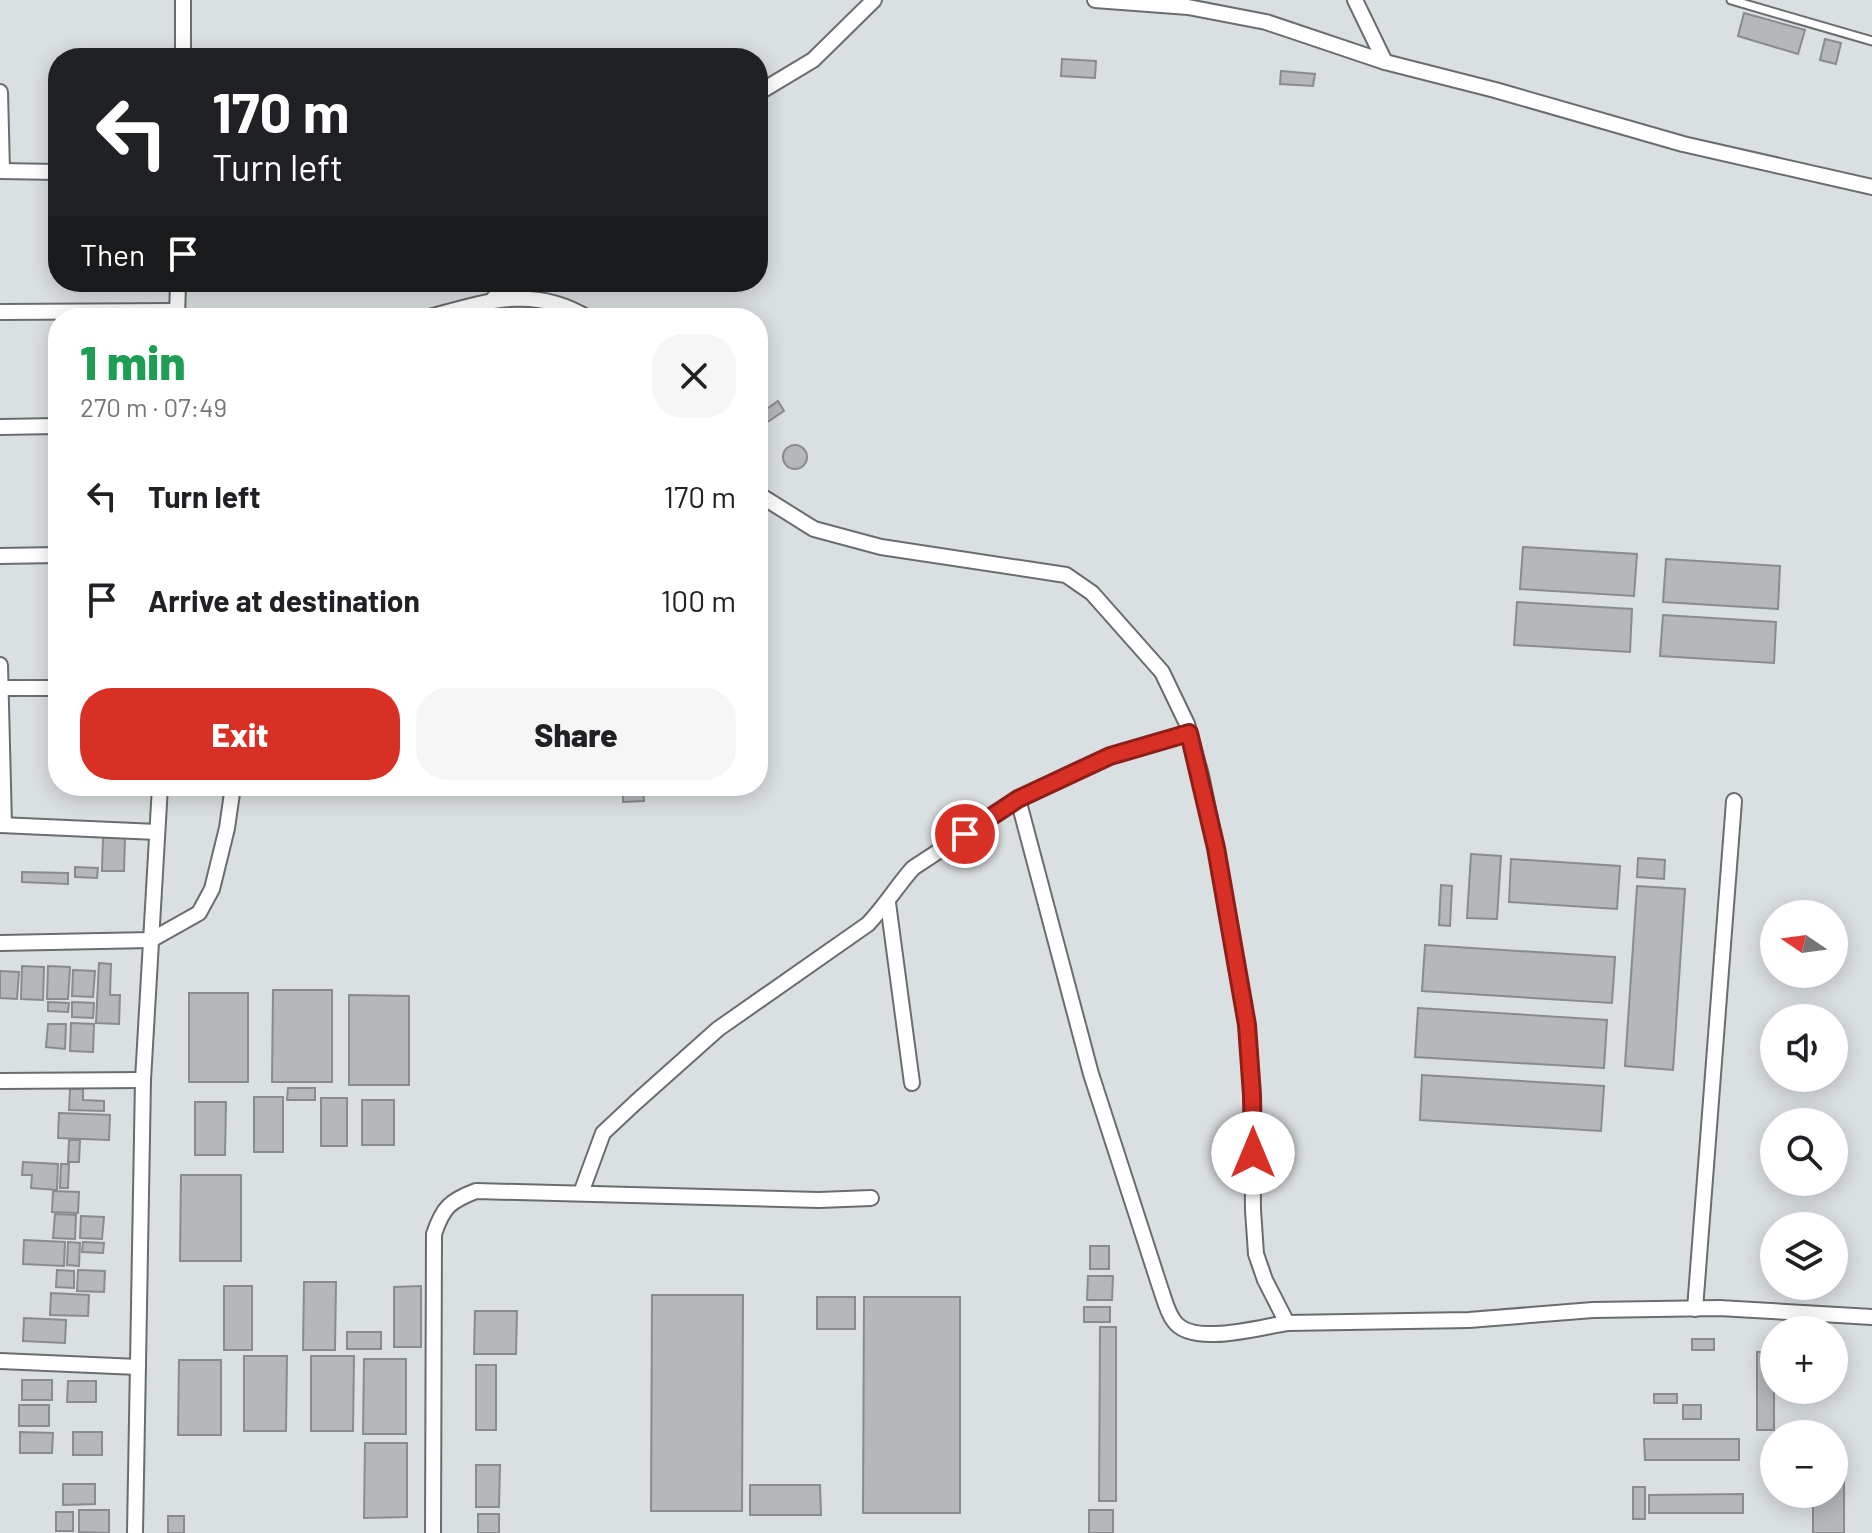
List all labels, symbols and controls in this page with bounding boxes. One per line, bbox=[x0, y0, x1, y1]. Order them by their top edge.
text: 170 m bbox=[212, 77, 349, 144]
icon: left bbox=[80, 80, 184, 184]
text: Turn left bbox=[212, 145, 343, 188]
icon: arrive bbox=[161, 232, 205, 276]
text: Then bbox=[80, 236, 145, 272]
text: 1 min bbox=[80, 332, 186, 390]
button: close bbox=[652, 334, 736, 418]
text: 270 m · 07:49 bbox=[80, 391, 227, 422]
icon: left bbox=[80, 474, 124, 518]
text: Turn left bbox=[148, 478, 261, 514]
text: 170 m bbox=[664, 478, 736, 514]
icon: arrive bbox=[80, 578, 124, 622]
text: Arrive at destination bbox=[148, 582, 420, 618]
text: 100 m bbox=[661, 582, 736, 618]
button: Exit bbox=[80, 688, 400, 780]
button: Share bbox=[416, 688, 736, 780]
pin bbox=[931, 800, 999, 868]
icon: arrive bbox=[943, 812, 987, 856]
north arrow bbox=[1760, 900, 1848, 988]
map controls bbox=[1760, 900, 1848, 1508]
button: sound bbox=[1760, 1004, 1848, 1092]
button: search bbox=[1760, 1108, 1848, 1196]
position arrow bbox=[1211, 1111, 1295, 1195]
button: layers bbox=[1760, 1212, 1848, 1300]
button: + bbox=[1760, 1316, 1848, 1404]
button: − bbox=[1760, 1420, 1848, 1508]

